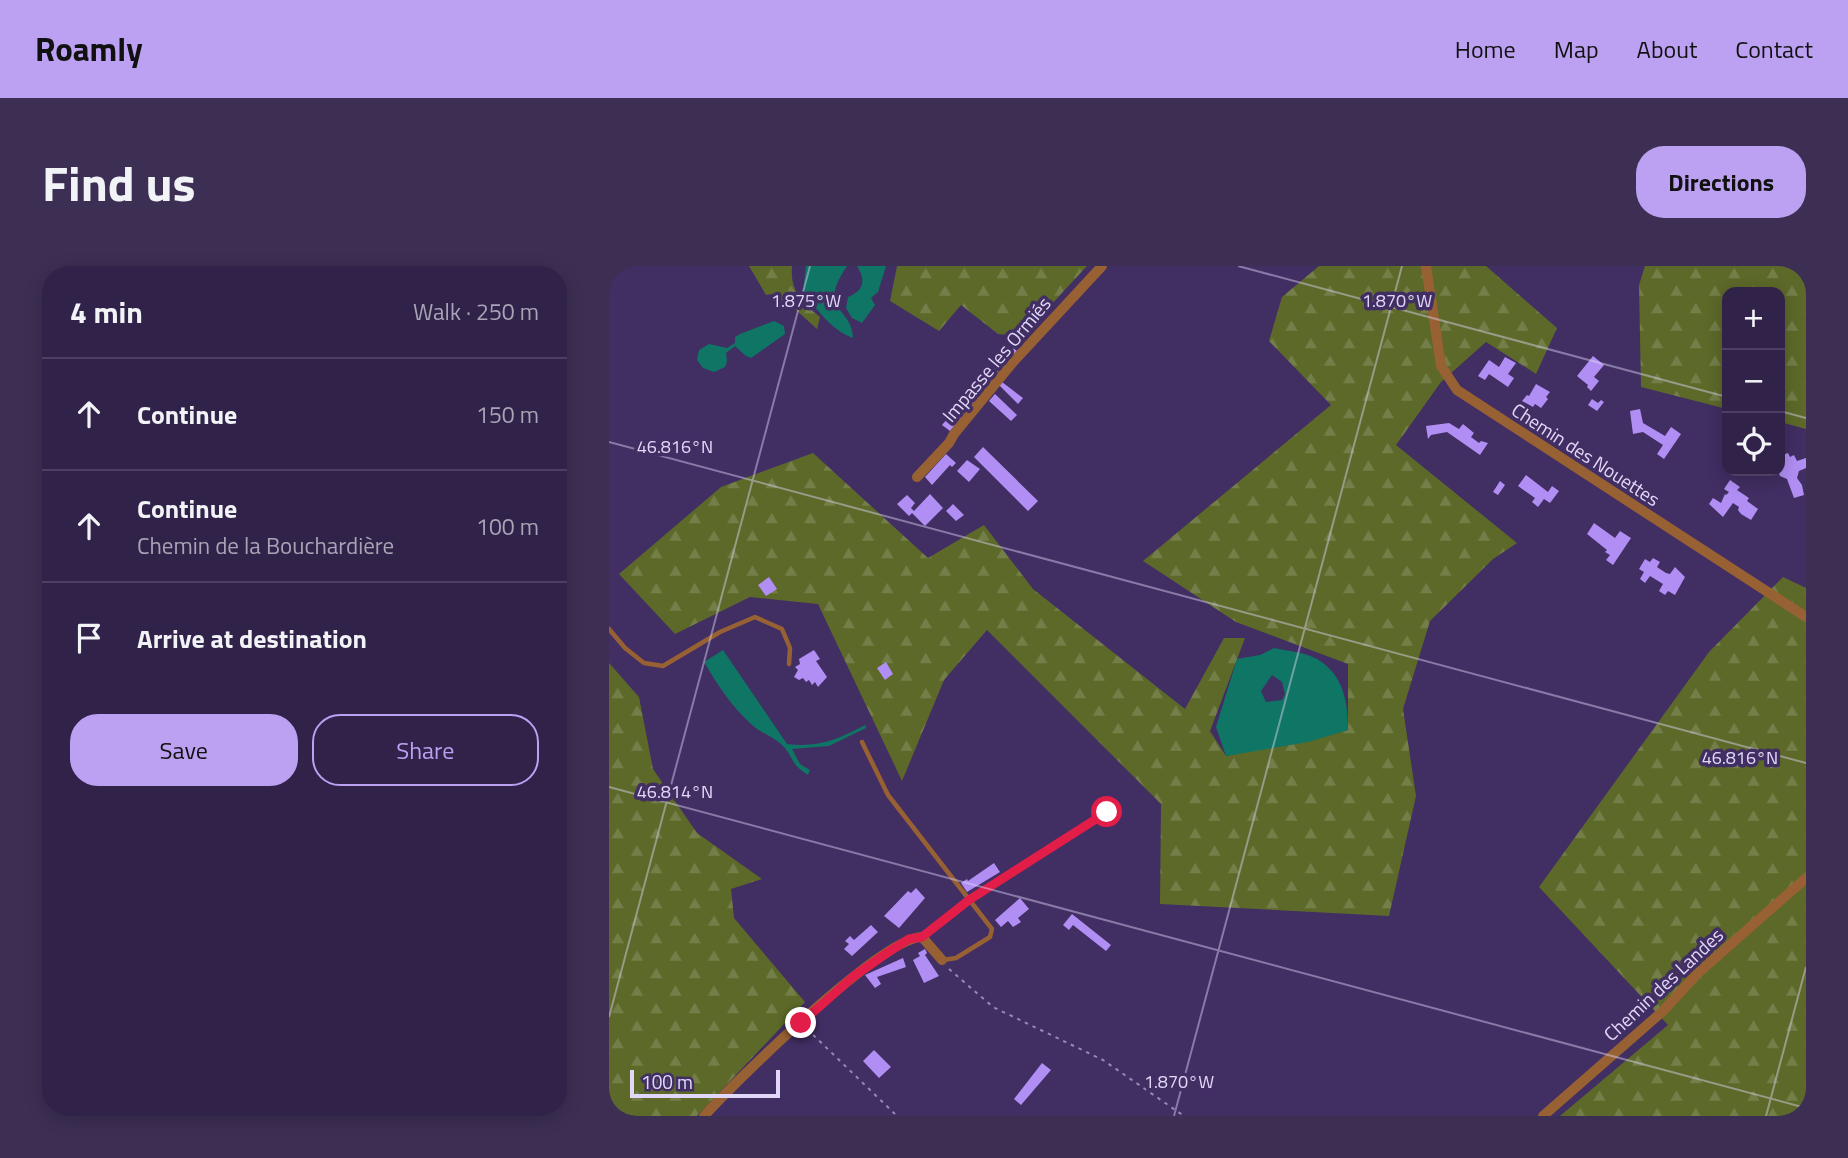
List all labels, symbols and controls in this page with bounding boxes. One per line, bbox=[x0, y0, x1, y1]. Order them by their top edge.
text: Roamly bbox=[35, 24, 143, 74]
text: Home bbox=[1455, 31, 1516, 67]
text: Map bbox=[1554, 31, 1599, 67]
text: About bbox=[1637, 31, 1697, 67]
text: Contact bbox=[1735, 31, 1813, 67]
text: Find us bbox=[42, 145, 196, 220]
button: Directions bbox=[1636, 146, 1806, 218]
text: 1.875°W bbox=[771, 287, 841, 314]
text: 1.870°W bbox=[1362, 287, 1432, 314]
map controls bbox=[1722, 287, 1785, 476]
button: + bbox=[1722, 287, 1785, 350]
text: 4 min bbox=[70, 289, 143, 335]
street label: Impasse les Ormiés bbox=[935, 290, 1057, 428]
text: Walk · 250 m bbox=[413, 294, 539, 329]
button: − bbox=[1722, 350, 1785, 413]
icon: ahead bbox=[70, 395, 108, 433]
text: Continue bbox=[137, 395, 237, 434]
street label: Chemin des Nouettes bbox=[1506, 395, 1666, 513]
text: 150 m bbox=[476, 397, 539, 432]
button: locate bbox=[1722, 413, 1785, 476]
text: 46.816°N bbox=[637, 433, 713, 460]
text: Continue bbox=[137, 489, 237, 528]
icon: ahead bbox=[70, 507, 108, 545]
text: 100 m bbox=[476, 509, 539, 544]
text: Chemin de la Bouchardière bbox=[137, 528, 394, 563]
icon: arrive bbox=[70, 619, 108, 657]
text: Arrive at destination bbox=[137, 619, 367, 658]
button: Save bbox=[70, 714, 298, 786]
button: Share bbox=[312, 714, 539, 786]
text: 46.816°N bbox=[1702, 744, 1778, 771]
text: 46.814°N bbox=[637, 778, 713, 805]
route start bbox=[1091, 796, 1122, 827]
street label: Chemin des Landes bbox=[1597, 921, 1730, 1047]
route end bbox=[785, 1007, 816, 1038]
scale bar bbox=[630, 1067, 781, 1099]
text: 100 m bbox=[641, 1067, 693, 1096]
text: 1.870°W bbox=[1144, 1068, 1214, 1095]

